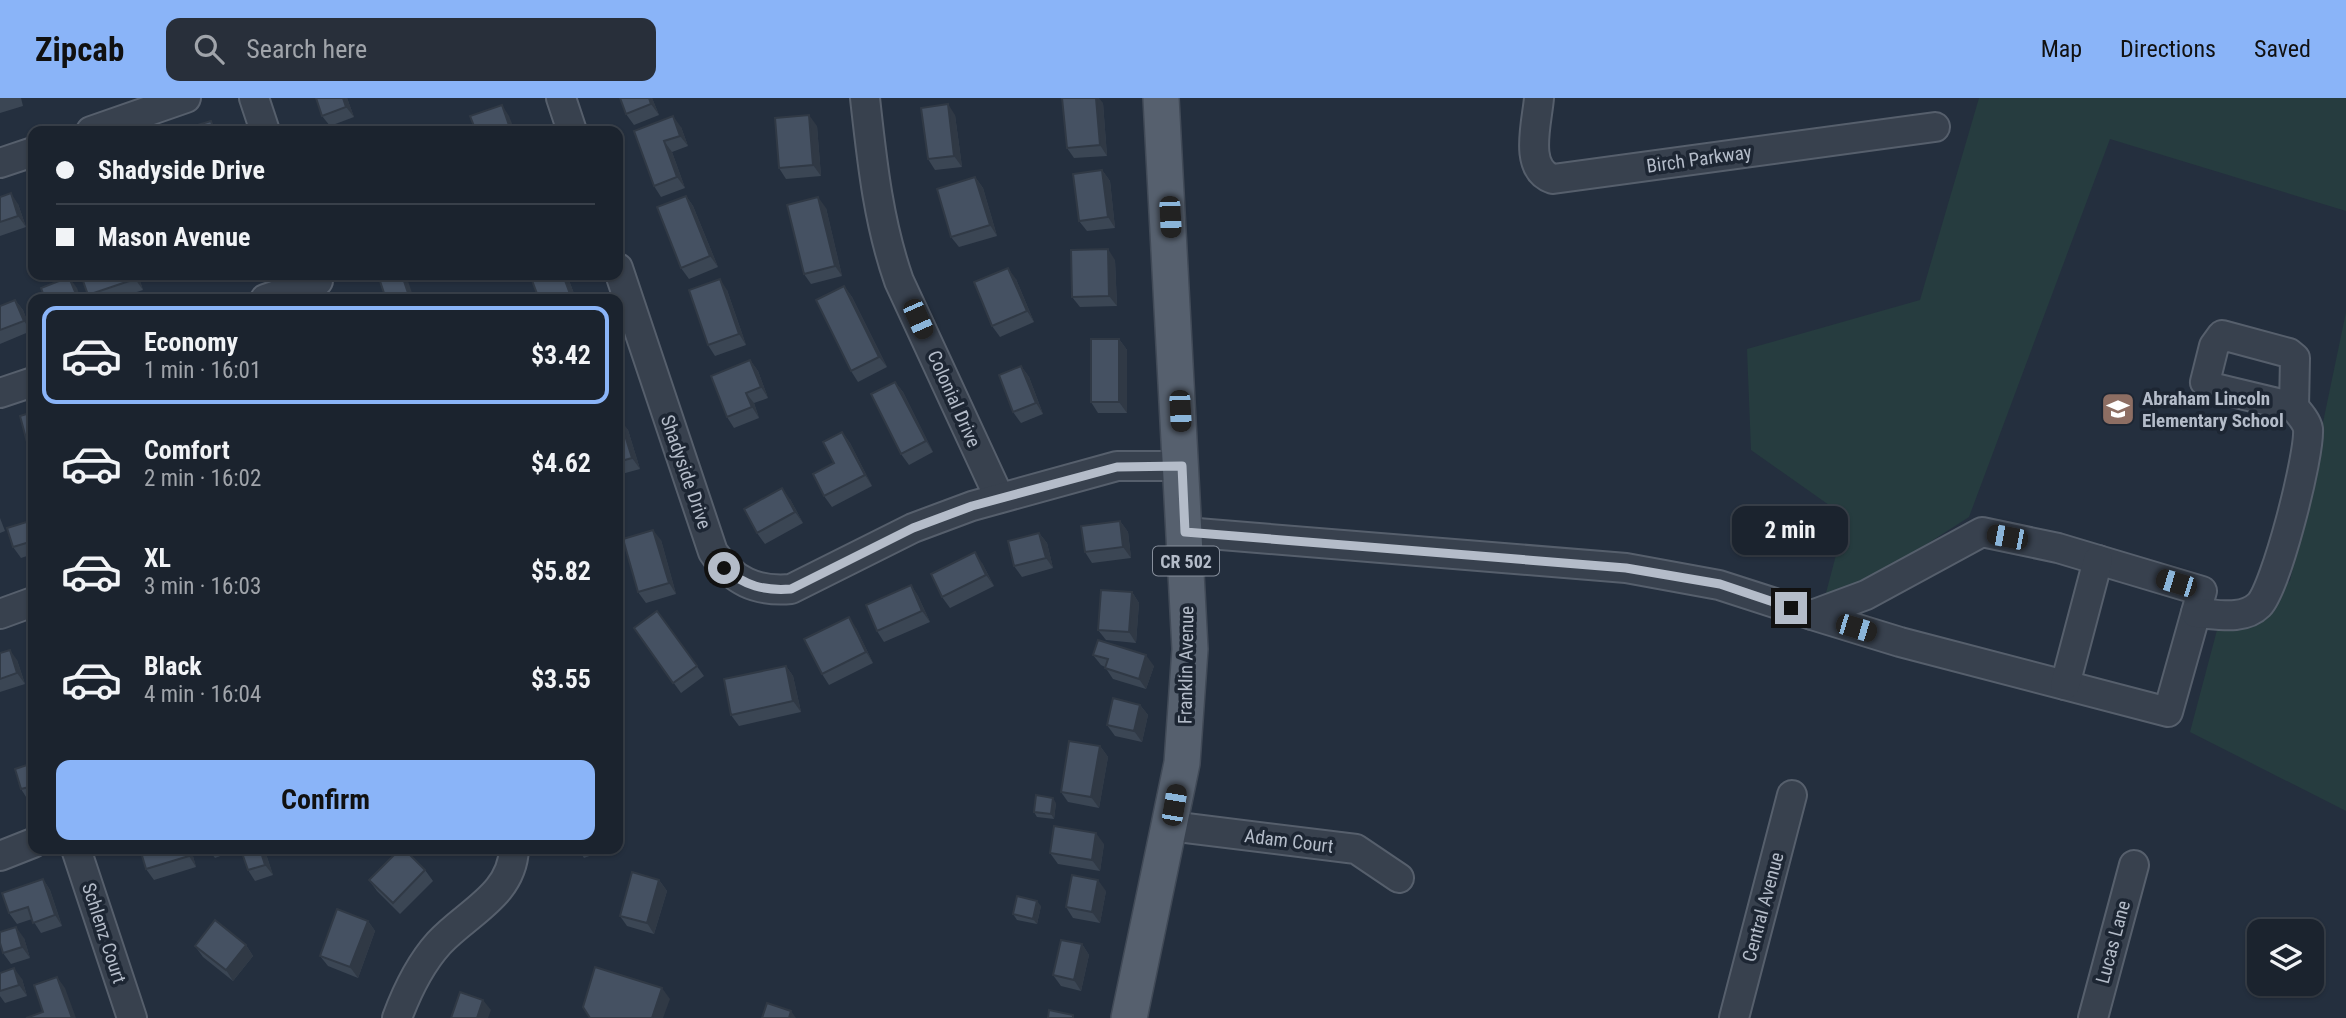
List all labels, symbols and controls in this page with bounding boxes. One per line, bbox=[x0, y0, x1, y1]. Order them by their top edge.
search box bbox=[166, 18, 656, 81]
text: Zipcab bbox=[35, 30, 124, 69]
icon: search bbox=[190, 30, 228, 68]
text: Search here bbox=[246, 34, 367, 64]
text: Map bbox=[2041, 35, 2082, 63]
text: Directions bbox=[2120, 35, 2216, 63]
text: Saved bbox=[2254, 35, 2311, 63]
street label: Birch Parkway bbox=[1645, 140, 1753, 178]
text: Shadyside Drive bbox=[98, 155, 265, 185]
car bbox=[1159, 195, 1182, 239]
text: Mason Avenue bbox=[98, 222, 250, 252]
car bbox=[900, 296, 937, 342]
icon: car bbox=[60, 324, 123, 387]
text: Economy bbox=[144, 327, 238, 357]
text: $3.42 bbox=[531, 340, 591, 370]
street label: Colonial Drive bbox=[922, 347, 986, 451]
text: 1 min · 16:01 bbox=[144, 357, 261, 384]
place label: Abraham Lincoln Elementary School bbox=[2142, 387, 2284, 432]
car bbox=[1169, 389, 1192, 433]
school or university icon: Abraham Lincoln Elementary School bbox=[2099, 390, 2137, 428]
street label: Shadyside Drive bbox=[656, 412, 716, 532]
icon: car bbox=[60, 432, 123, 495]
text: Comfort bbox=[144, 435, 230, 465]
text: $4.62 bbox=[531, 448, 591, 478]
text: 2 min · 16:02 bbox=[144, 465, 261, 492]
callout: 2 min bbox=[1733, 506, 1849, 556]
text: 2 min bbox=[1764, 517, 1816, 544]
car bbox=[1985, 523, 2030, 551]
icon: car bbox=[60, 540, 123, 603]
text: XL bbox=[144, 543, 171, 573]
road number: CR 502 bbox=[1153, 546, 1219, 575]
route start bbox=[708, 552, 740, 584]
text: $5.82 bbox=[531, 556, 591, 586]
car bbox=[2153, 567, 2200, 599]
text: 3 min · 16:03 bbox=[144, 573, 261, 600]
route end bbox=[1775, 592, 1807, 624]
street label: Franklin Avenue bbox=[1173, 606, 1199, 724]
car bbox=[1833, 612, 1880, 644]
icon: car bbox=[60, 648, 123, 711]
text: Black bbox=[144, 651, 202, 681]
text: $3.55 bbox=[531, 664, 591, 694]
text: 4 min · 16:04 bbox=[144, 681, 261, 708]
button: Confirm bbox=[56, 760, 595, 840]
car bbox=[1161, 782, 1188, 828]
street label: Adam Court bbox=[1243, 824, 1335, 858]
street label: Central Avenue bbox=[1737, 850, 1789, 964]
street label: Schlenz Court bbox=[77, 880, 131, 986]
street label: Lucas Lane bbox=[2091, 898, 2135, 986]
map controls bbox=[2247, 919, 2324, 996]
button: layers bbox=[2247, 919, 2324, 996]

